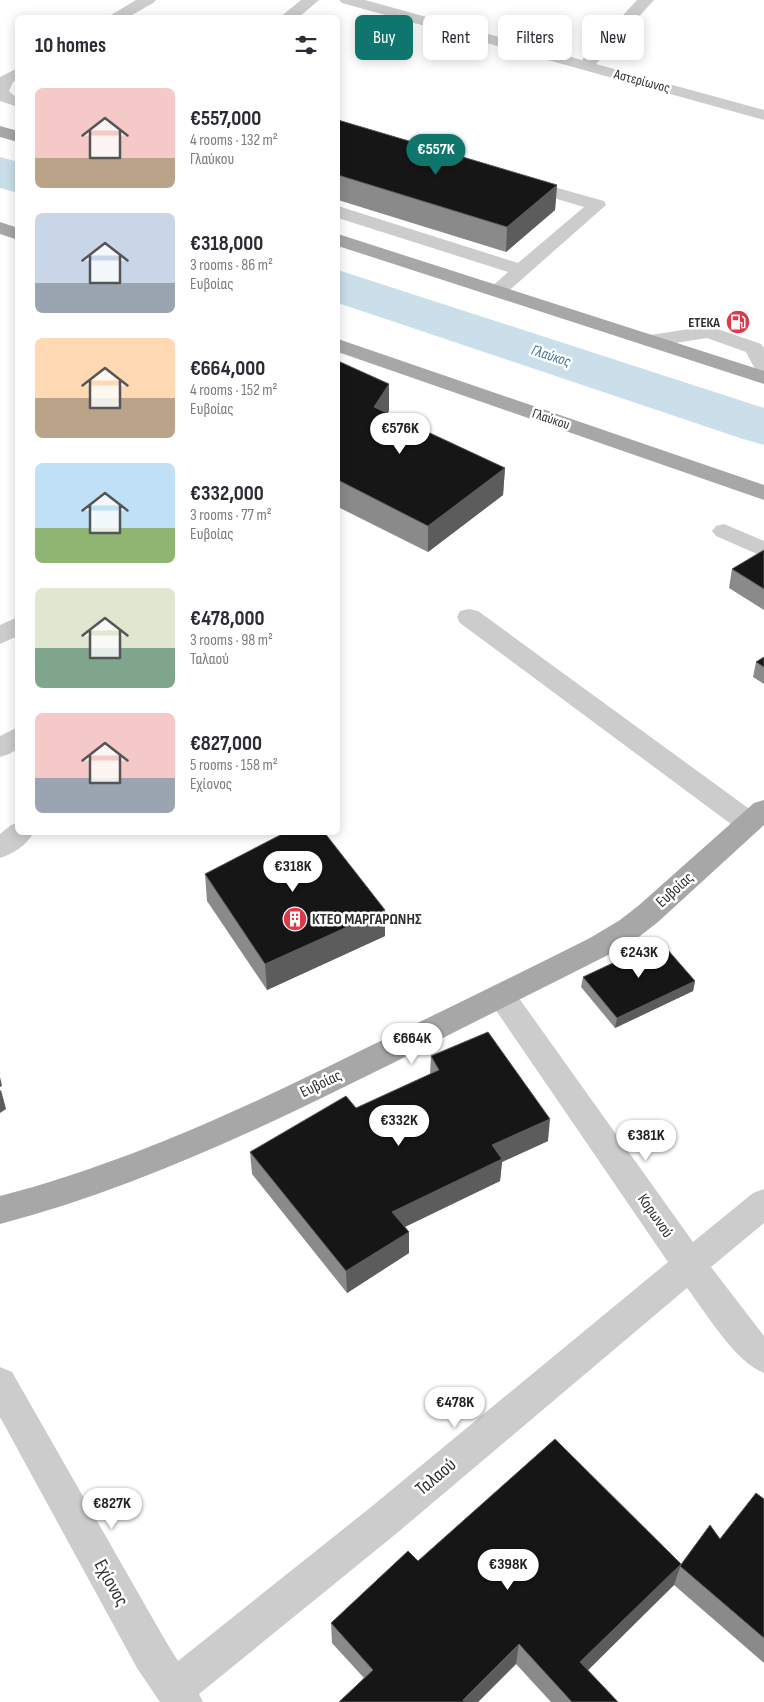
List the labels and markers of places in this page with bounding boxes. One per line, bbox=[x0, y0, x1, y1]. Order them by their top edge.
pin: €557K bbox=[401, 134, 471, 176]
fuel station icon: ΕΤΕΚΑ bbox=[725, 309, 751, 335]
place label: ΕΤΕΚΑ bbox=[688, 314, 720, 331]
pin: €576K bbox=[365, 412, 435, 455]
pin: €318K bbox=[258, 850, 328, 893]
building icon: ΚΤΕΟ ΜΑΡΓΑΡΩΝΗΣ bbox=[282, 906, 308, 932]
place label: ΚΤΕΟ ΜΑΡΓΑΡΩΝΗΣ bbox=[312, 910, 422, 929]
pin: €243K bbox=[604, 936, 674, 979]
pin: €664K bbox=[377, 1022, 447, 1065]
pin: €332K bbox=[364, 1104, 434, 1147]
pin: €381K bbox=[611, 1120, 681, 1162]
pin: €478K bbox=[420, 1386, 490, 1429]
pin: €827K bbox=[77, 1488, 147, 1530]
pin: €398K bbox=[473, 1548, 543, 1591]

